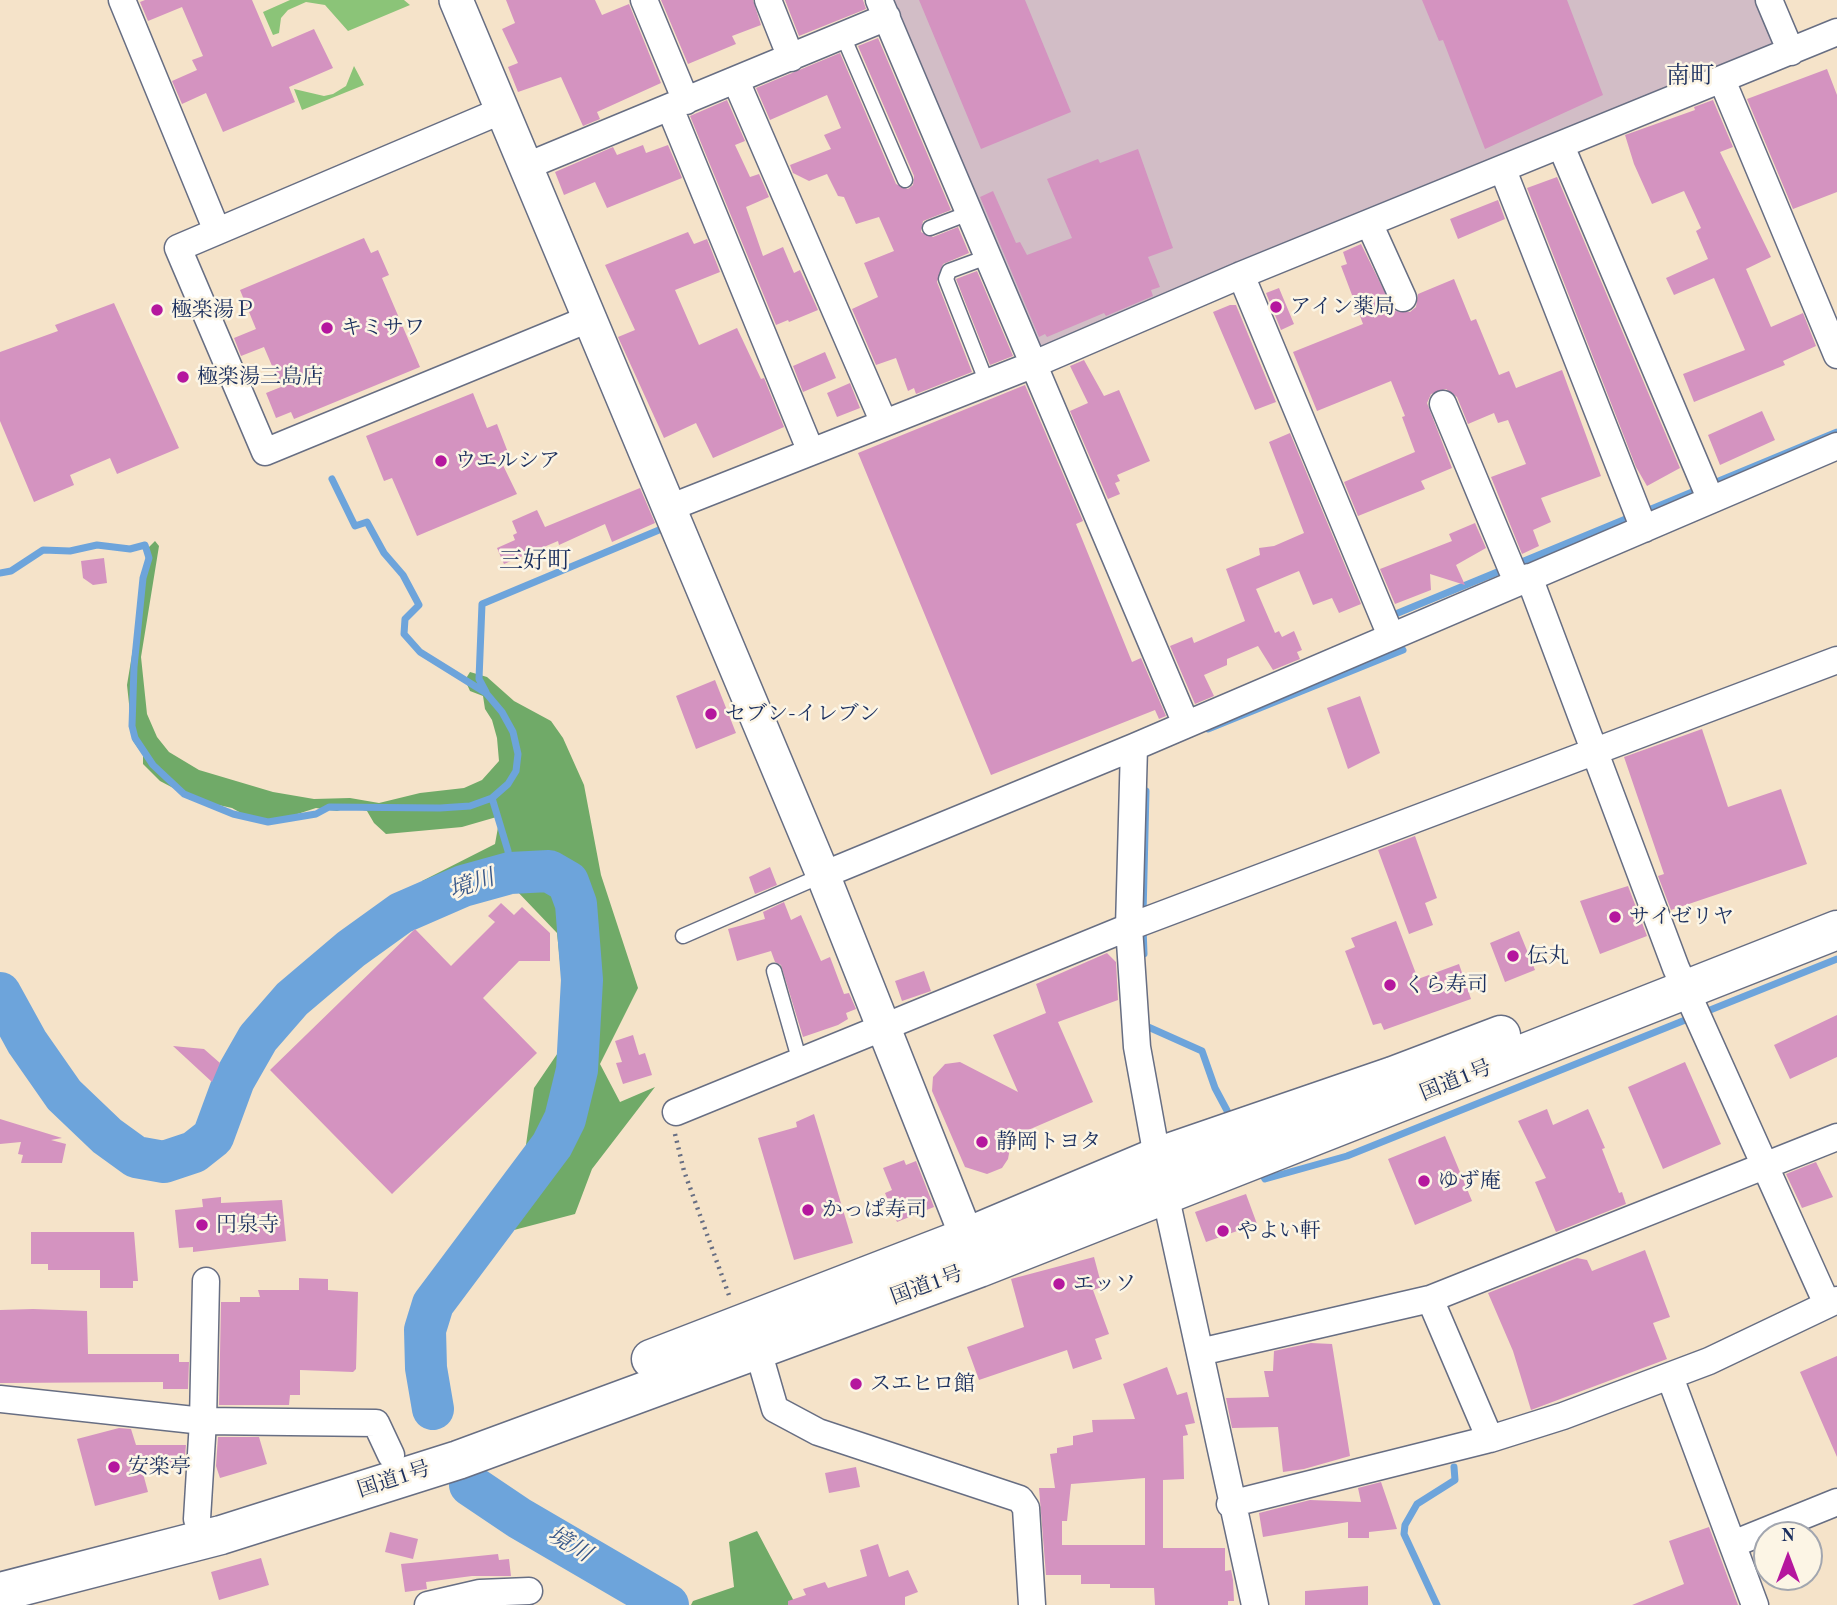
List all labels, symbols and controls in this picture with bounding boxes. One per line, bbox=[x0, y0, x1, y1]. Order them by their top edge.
district label: 南町 bbox=[1666, 63, 1714, 91]
place label: アイン薬局 bbox=[1290, 294, 1395, 320]
place label: 極楽湯Ｐ bbox=[171, 297, 255, 323]
marker: アイン薬局 bbox=[1268, 299, 1284, 315]
marker: 極楽湯Ｐ bbox=[149, 302, 165, 318]
place label: キミサワ bbox=[341, 315, 425, 341]
marker: キミサワ bbox=[319, 320, 335, 336]
place label: 極楽湯三島店 bbox=[197, 364, 323, 390]
marker: 極楽湯三島店 bbox=[175, 369, 191, 385]
place label: ウエルシア bbox=[455, 448, 560, 474]
marker: ウエルシア bbox=[433, 453, 449, 469]
district label: 三好町 bbox=[499, 548, 571, 576]
place label: セブン-イレブン bbox=[725, 701, 880, 727]
marker: セブン-イレブン bbox=[703, 706, 719, 722]
water label: 境川 bbox=[446, 864, 498, 906]
place label: サイゼリヤ bbox=[1629, 904, 1734, 930]
marker: サイゼリヤ bbox=[1607, 909, 1623, 925]
place label: 伝丸 bbox=[1527, 943, 1569, 969]
marker: 伝丸 bbox=[1505, 948, 1521, 964]
place label: くら寿司 bbox=[1404, 972, 1488, 998]
marker: くら寿司 bbox=[1382, 977, 1398, 993]
street label: 国道1号 bbox=[1416, 1055, 1496, 1107]
place label: 静岡トヨタ bbox=[996, 1129, 1101, 1155]
marker: 静岡トヨタ bbox=[974, 1134, 990, 1150]
place label: ゆず庵 bbox=[1438, 1168, 1501, 1194]
marker: ゆず庵 bbox=[1416, 1173, 1432, 1189]
place label: かっぱ寿司 bbox=[822, 1197, 927, 1223]
marker: かっぱ寿司 bbox=[800, 1202, 816, 1218]
place label: 円泉寺 bbox=[216, 1212, 279, 1238]
marker: 円泉寺 bbox=[194, 1217, 210, 1233]
place label: やよい軒 bbox=[1237, 1218, 1321, 1244]
marker: やよい軒 bbox=[1215, 1223, 1231, 1239]
street label: 国道1号 bbox=[887, 1261, 967, 1311]
place label: エッソ bbox=[1073, 1271, 1136, 1297]
marker: エッソ bbox=[1051, 1276, 1067, 1292]
place label: スエヒロ館 bbox=[870, 1371, 975, 1397]
marker: スエヒロ館 bbox=[848, 1376, 864, 1392]
place label: 安楽亭 bbox=[128, 1454, 191, 1480]
street label: 国道1号 bbox=[354, 1456, 434, 1504]
marker: 安楽亭 bbox=[106, 1459, 122, 1475]
water label: 境川 bbox=[542, 1521, 596, 1569]
north arrow bbox=[1753, 1521, 1823, 1591]
text: N bbox=[1781, 1527, 1795, 1546]

